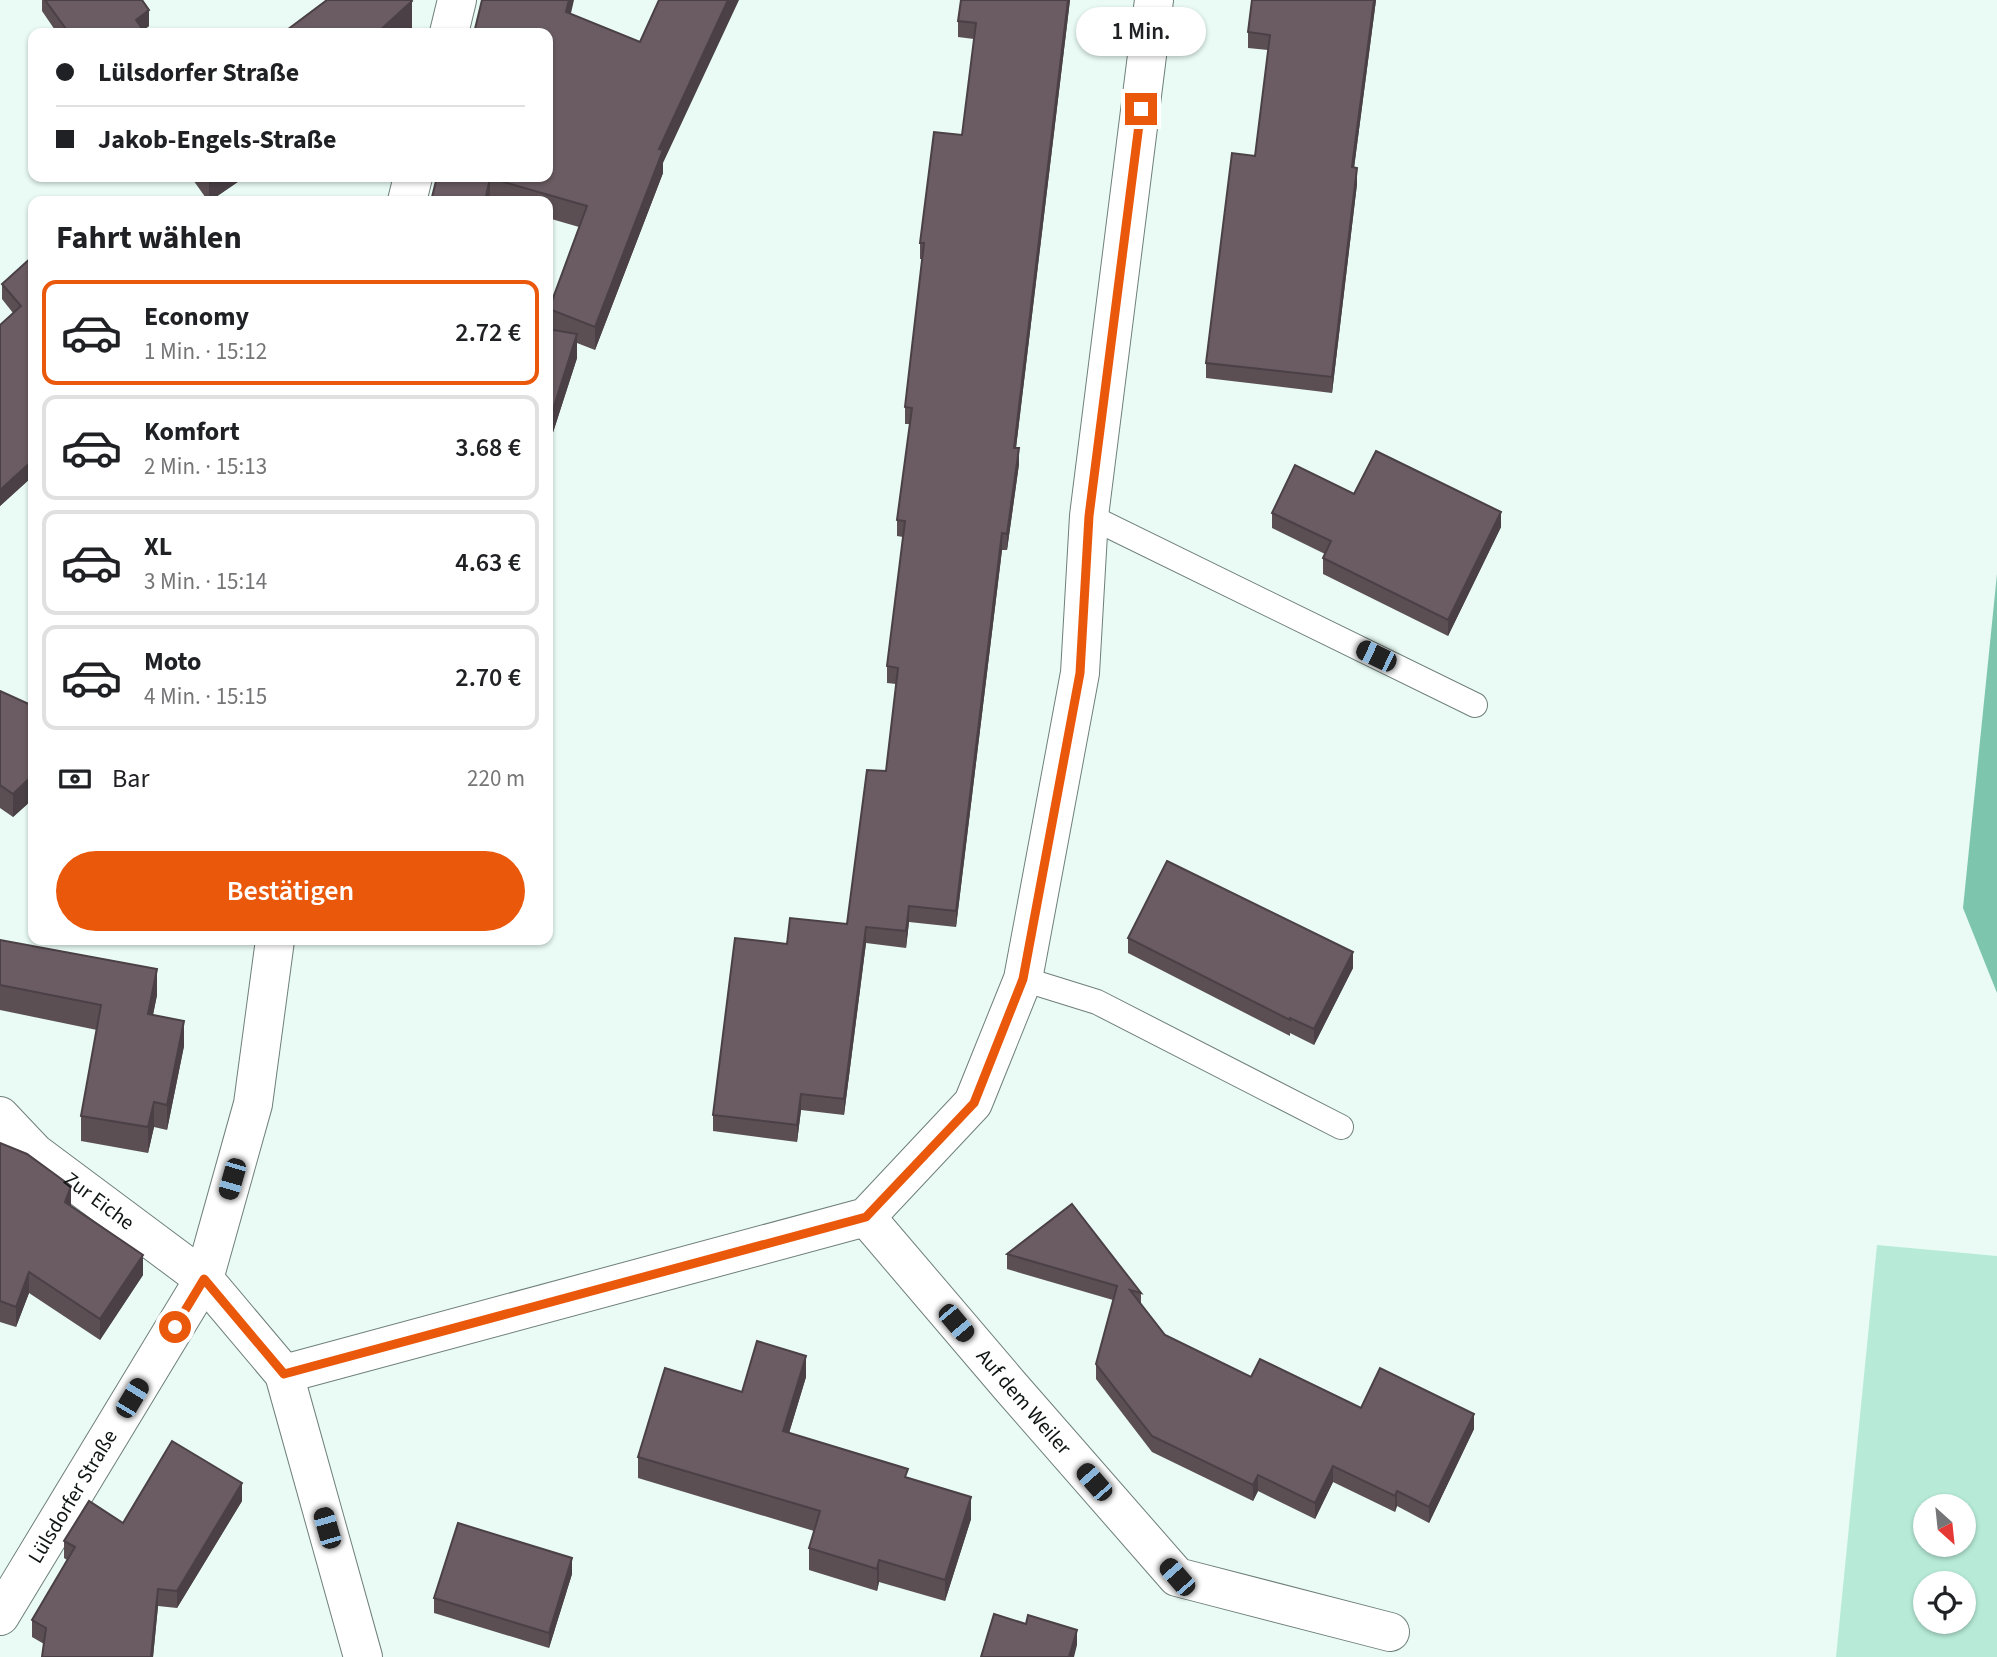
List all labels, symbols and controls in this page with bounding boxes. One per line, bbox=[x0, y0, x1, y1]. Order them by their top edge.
callout: 1 Min. bbox=[1076, 7, 1206, 56]
text: 1 Min. bbox=[1112, 15, 1170, 48]
text: Lülsdorfer Straße bbox=[98, 54, 299, 91]
route end bbox=[1125, 93, 1157, 125]
text: Jakob-Engels-Straße bbox=[98, 121, 337, 158]
text: Fahrt wählen bbox=[56, 215, 242, 261]
text: Economy bbox=[144, 298, 249, 335]
icon: car bbox=[60, 301, 123, 364]
text: 2.72 € bbox=[455, 314, 521, 351]
text: 1 Min. · 15:12 bbox=[144, 335, 267, 368]
text: Komfort bbox=[144, 413, 240, 450]
icon: car bbox=[60, 416, 123, 479]
text: 3.68 € bbox=[455, 429, 521, 466]
text: 2 Min. · 15:13 bbox=[144, 450, 267, 483]
text: XL bbox=[144, 528, 172, 565]
icon: car bbox=[60, 531, 123, 594]
text: 4.63 € bbox=[455, 544, 521, 581]
text: 3 Min. · 15:14 bbox=[144, 565, 267, 598]
car bbox=[1353, 637, 1400, 675]
text: Moto bbox=[144, 643, 201, 680]
icon: car bbox=[60, 646, 123, 709]
text: 2.70 € bbox=[455, 659, 521, 696]
text: 4 Min. · 15:15 bbox=[144, 680, 267, 713]
icon: cash bbox=[56, 760, 94, 798]
text: Bar bbox=[112, 760, 149, 797]
text: 220 m bbox=[467, 762, 525, 795]
button: Bestätigen bbox=[56, 851, 525, 931]
car bbox=[217, 1156, 248, 1202]
street label: Zur Eiche bbox=[58, 1164, 141, 1237]
car bbox=[935, 1300, 978, 1346]
route start bbox=[159, 1311, 191, 1343]
street label: Auf dem Weiler bbox=[969, 1342, 1079, 1462]
car bbox=[113, 1375, 152, 1421]
street label: Lülsdorfer Straße bbox=[20, 1424, 125, 1569]
car bbox=[1073, 1459, 1116, 1505]
north arrow bbox=[1913, 1494, 1976, 1558]
map controls bbox=[1913, 1494, 1976, 1634]
car bbox=[312, 1505, 343, 1551]
car bbox=[1156, 1554, 1199, 1600]
button: locate bbox=[1913, 1571, 1976, 1634]

